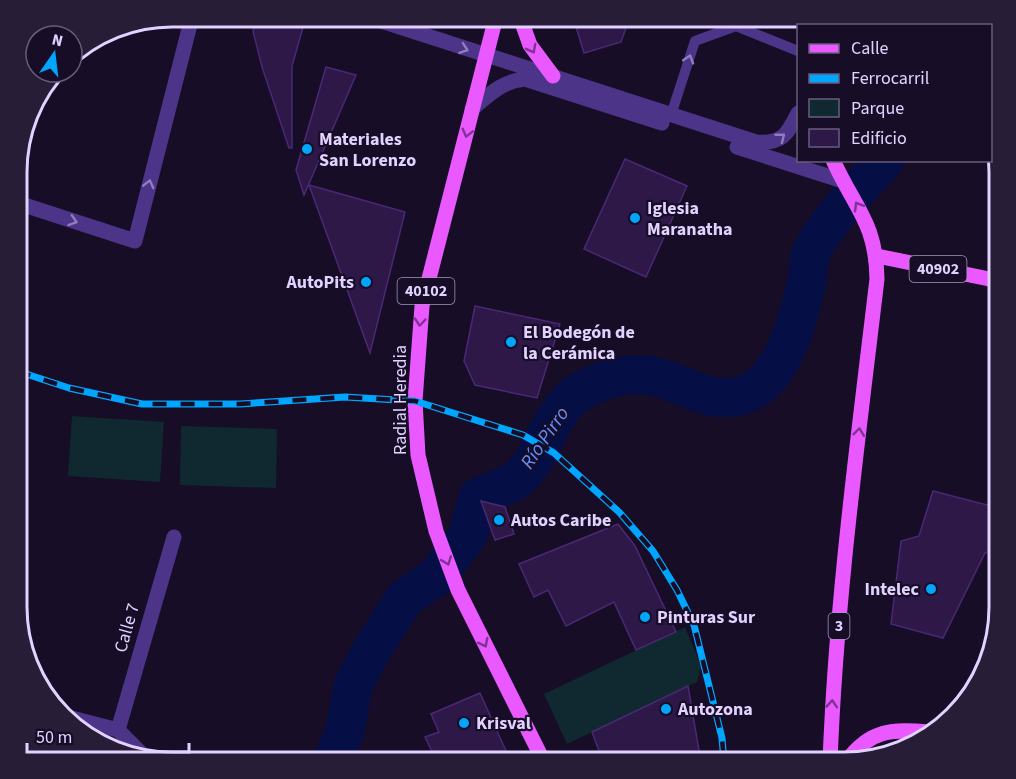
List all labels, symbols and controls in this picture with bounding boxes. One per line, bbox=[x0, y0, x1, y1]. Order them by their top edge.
north arrow bbox=[24, 24, 84, 84]
legend bbox=[797, 24, 992, 162]
text: N bbox=[50, 28, 65, 52]
text: Calle bbox=[851, 36, 889, 61]
one-way arrow bbox=[458, 41, 469, 54]
one-way arrow bbox=[525, 42, 536, 53]
one-way arrow bbox=[682, 54, 694, 65]
text: Ferrocarril bbox=[851, 66, 929, 91]
text: Parque bbox=[851, 96, 904, 121]
text: Edificio bbox=[851, 126, 907, 151]
place label: Materiales San Lorenzo bbox=[319, 127, 416, 173]
one-way arrow bbox=[461, 128, 474, 138]
one-way arrow bbox=[774, 133, 785, 144]
marker: Materiales San Lorenzo bbox=[300, 142, 314, 156]
one-way arrow bbox=[142, 180, 155, 190]
place label: Iglesia Maranatha bbox=[647, 196, 732, 242]
one-way arrow bbox=[854, 202, 866, 212]
marker: Iglesia Maranatha bbox=[628, 211, 642, 225]
one-way arrow bbox=[67, 214, 78, 226]
road number: 40902 bbox=[910, 256, 966, 282]
place label: AutoPits bbox=[286, 270, 354, 295]
marker: AutoPits bbox=[359, 275, 373, 289]
road number: 40102 bbox=[398, 278, 454, 304]
one-way arrow bbox=[414, 318, 427, 327]
place label: El Bodegón de la Cerámica bbox=[523, 320, 635, 366]
marker: El Bodegón de la Cerámica bbox=[504, 335, 518, 349]
street label: Radial Heredia bbox=[388, 345, 413, 455]
water label: Río Pirro bbox=[514, 401, 576, 475]
one-way arrow bbox=[852, 427, 865, 436]
place label: Autos Caribe bbox=[510, 508, 611, 533]
marker: Autos Caribe bbox=[492, 513, 506, 527]
one-way arrow bbox=[439, 555, 452, 565]
place label: Intelec bbox=[865, 577, 920, 602]
marker: Intelec bbox=[924, 582, 938, 596]
street label: Calle 7 bbox=[108, 600, 146, 655]
place label: Pinturas Sur bbox=[657, 605, 756, 630]
marker: Pinturas Sur bbox=[638, 610, 652, 624]
road number: 3 bbox=[828, 613, 850, 639]
one-way arrow bbox=[477, 636, 489, 647]
place label: Autozona bbox=[677, 697, 753, 722]
one-way arrow bbox=[825, 700, 838, 709]
marker: Autozona bbox=[659, 702, 673, 716]
place label: Krisval bbox=[476, 711, 531, 736]
scale bar bbox=[27, 716, 189, 754]
marker: Krisval bbox=[457, 716, 471, 730]
text: 50 m bbox=[36, 725, 72, 750]

